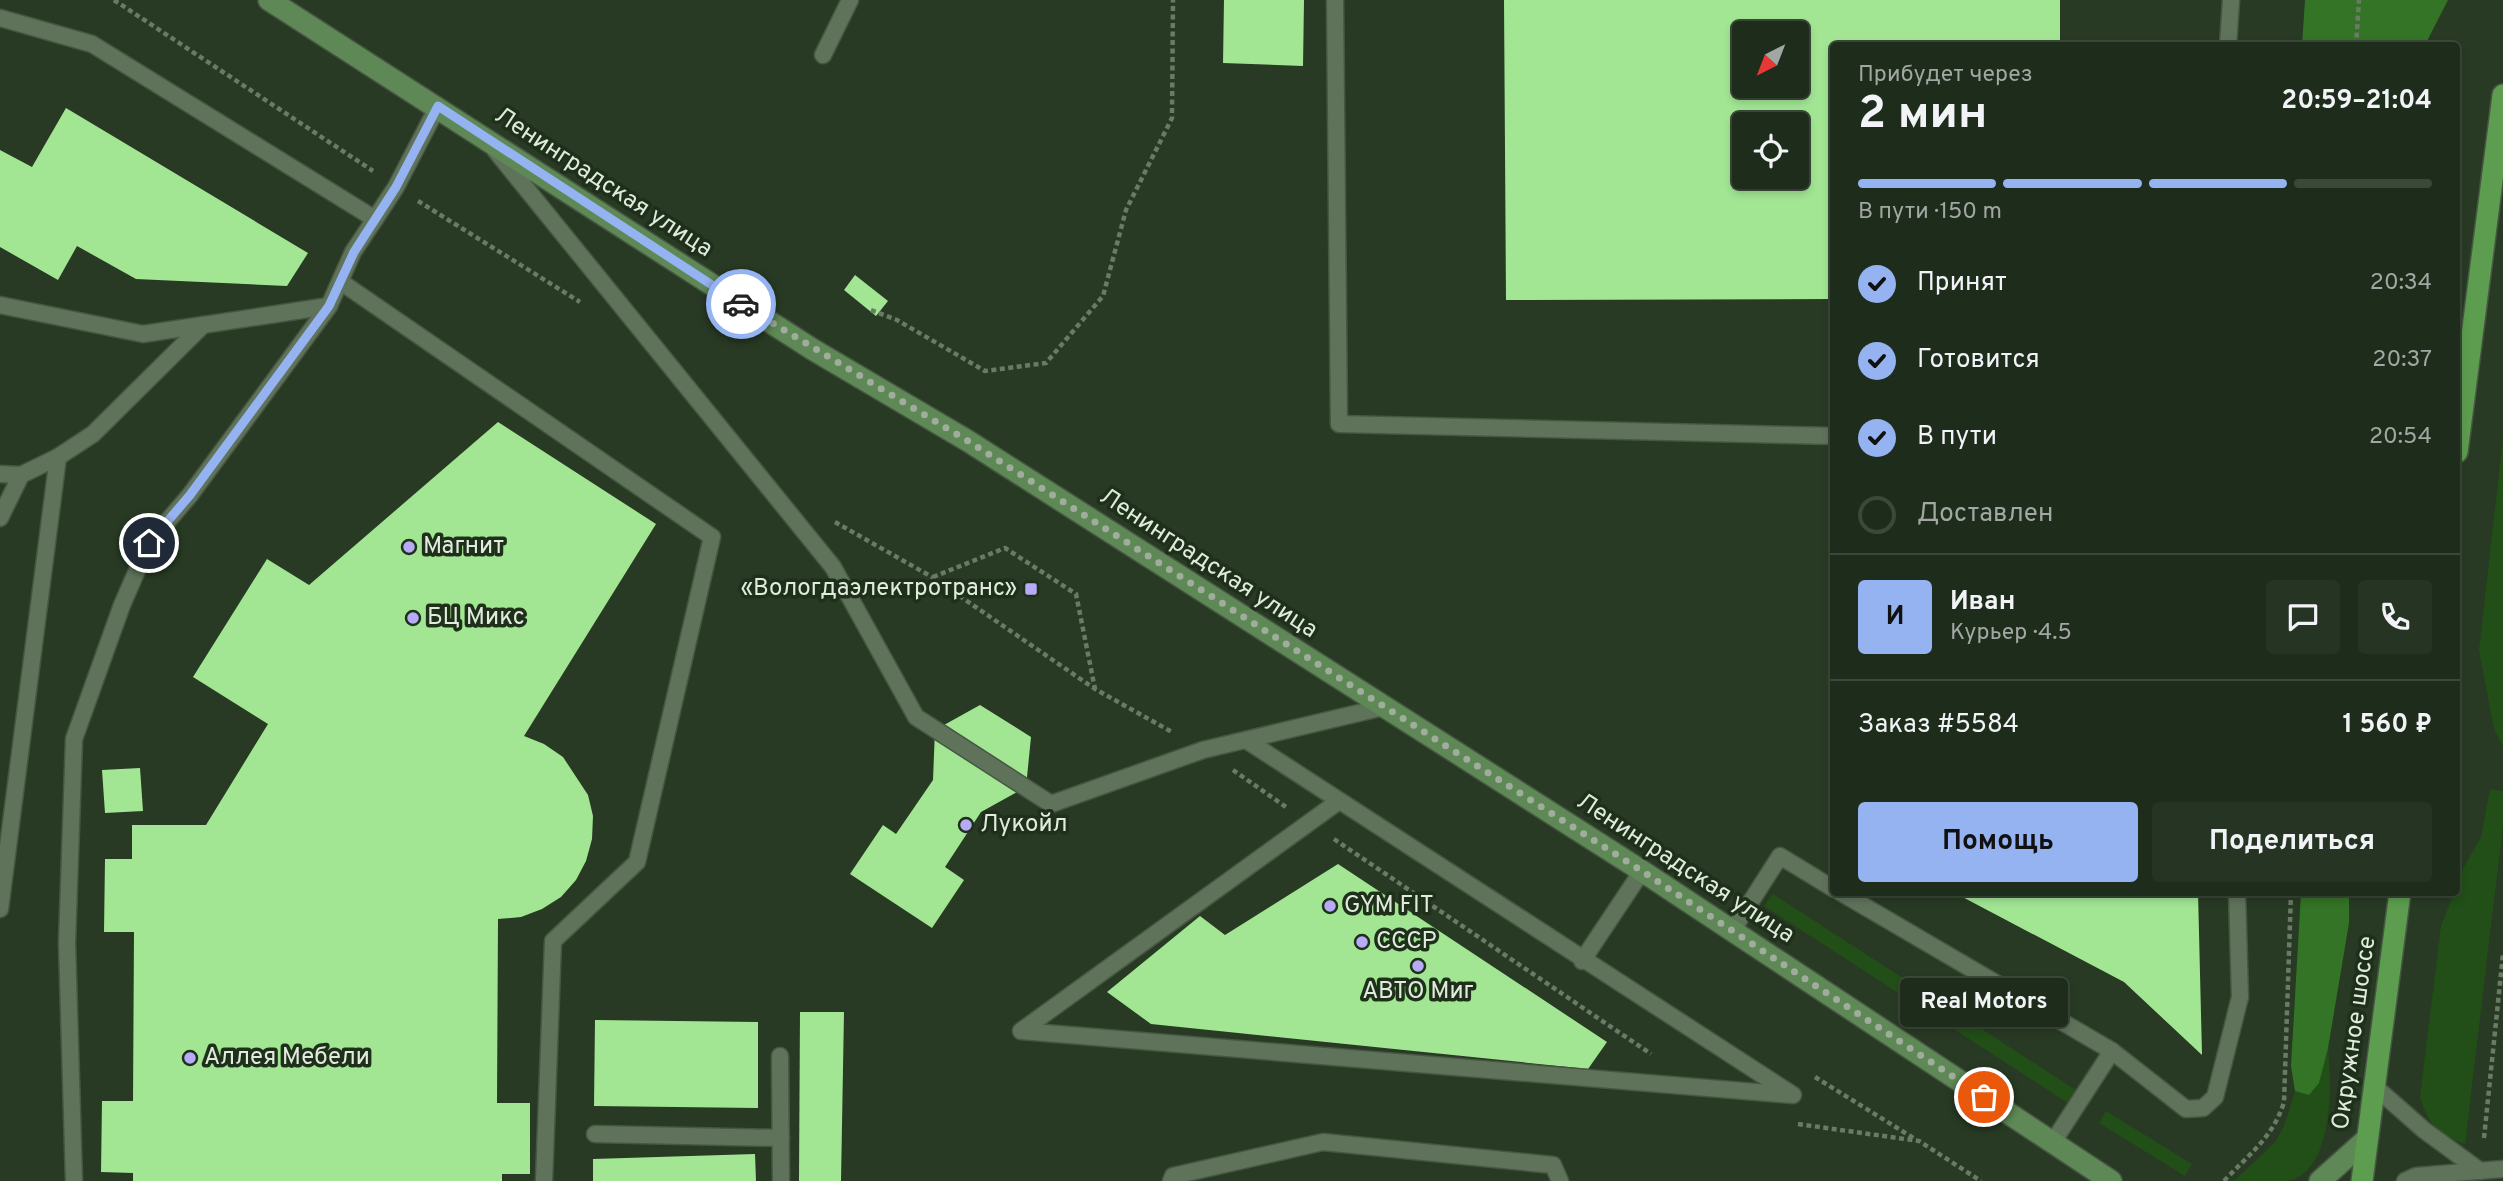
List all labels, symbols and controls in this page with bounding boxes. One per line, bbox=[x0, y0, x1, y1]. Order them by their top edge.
north arrow bbox=[1732, 21, 1810, 98]
map controls bbox=[1732, 21, 1809, 189]
text: Прибудет через bbox=[1858, 61, 2033, 90]
text: 20:59–21:04 bbox=[2281, 85, 2432, 118]
text: 2 мин bbox=[1858, 86, 1987, 145]
street label: Ленинградская улица bbox=[488, 101, 718, 265]
button: locate bbox=[1732, 112, 1809, 189]
text: В пути · 150 m bbox=[1858, 198, 2002, 227]
icon: check bbox=[1858, 265, 1896, 303]
text: Принят bbox=[1917, 267, 2007, 300]
courier bbox=[706, 269, 776, 339]
text: 20:34 bbox=[2370, 269, 2432, 298]
icon: car bbox=[722, 285, 760, 323]
icon: check bbox=[1858, 342, 1896, 380]
text: Готовится bbox=[1917, 344, 2040, 377]
text: 20:37 bbox=[2372, 346, 2432, 375]
icon: check bbox=[1858, 419, 1896, 457]
text: В пути bbox=[1917, 421, 1997, 454]
text: 20:54 bbox=[2369, 423, 2432, 452]
street label: Ленинградская улица bbox=[1093, 482, 1323, 646]
text: Доставлен bbox=[1917, 498, 2053, 531]
pin bbox=[119, 513, 179, 573]
icon: home bbox=[130, 524, 168, 562]
place label: Магнит bbox=[423, 532, 504, 562]
marker: Магнит bbox=[401, 539, 417, 555]
place label: «Вологдаэлектротранс» bbox=[741, 574, 1017, 604]
button: chat bbox=[2266, 580, 2340, 654]
button: phone bbox=[2358, 580, 2432, 654]
marker: «Вологдаэлектротранс» bbox=[1023, 581, 1039, 597]
text: Иван bbox=[1950, 586, 2015, 619]
text: И bbox=[1886, 601, 1904, 634]
place label: БЦ Микс bbox=[427, 603, 525, 633]
marker: БЦ Микс bbox=[405, 610, 421, 626]
text: Курьер · 4.5 bbox=[1950, 619, 2072, 648]
text: Заказ #5584 bbox=[1858, 709, 2019, 742]
text: 1 560 ₽ bbox=[2343, 709, 2432, 742]
street label: Ленинградская улица bbox=[1570, 787, 1800, 951]
button: Помощь bbox=[1858, 802, 2138, 882]
button: Поделиться bbox=[2152, 802, 2432, 882]
place label: Лукойл bbox=[980, 810, 1067, 840]
marker: Лукойл bbox=[958, 817, 974, 833]
place label: GYM FIT bbox=[1344, 891, 1434, 921]
marker: GYM FIT bbox=[1322, 898, 1338, 914]
place label: СССР bbox=[1376, 927, 1437, 957]
marker: СССР bbox=[1354, 934, 1370, 950]
street label: Окружное шоссе bbox=[2327, 934, 2383, 1132]
marker: АВТО Миг bbox=[1410, 958, 1426, 974]
place label: АВТО Миг bbox=[1362, 977, 1474, 1007]
callout: Real Motors bbox=[1900, 978, 2068, 1027]
text: Real Motors bbox=[1921, 988, 2047, 1017]
place label: Аллея Мебели bbox=[204, 1043, 370, 1073]
marker: Аллея Мебели bbox=[182, 1050, 198, 1066]
pin bbox=[1954, 1067, 2014, 1127]
icon: bag bbox=[1965, 1078, 2003, 1116]

